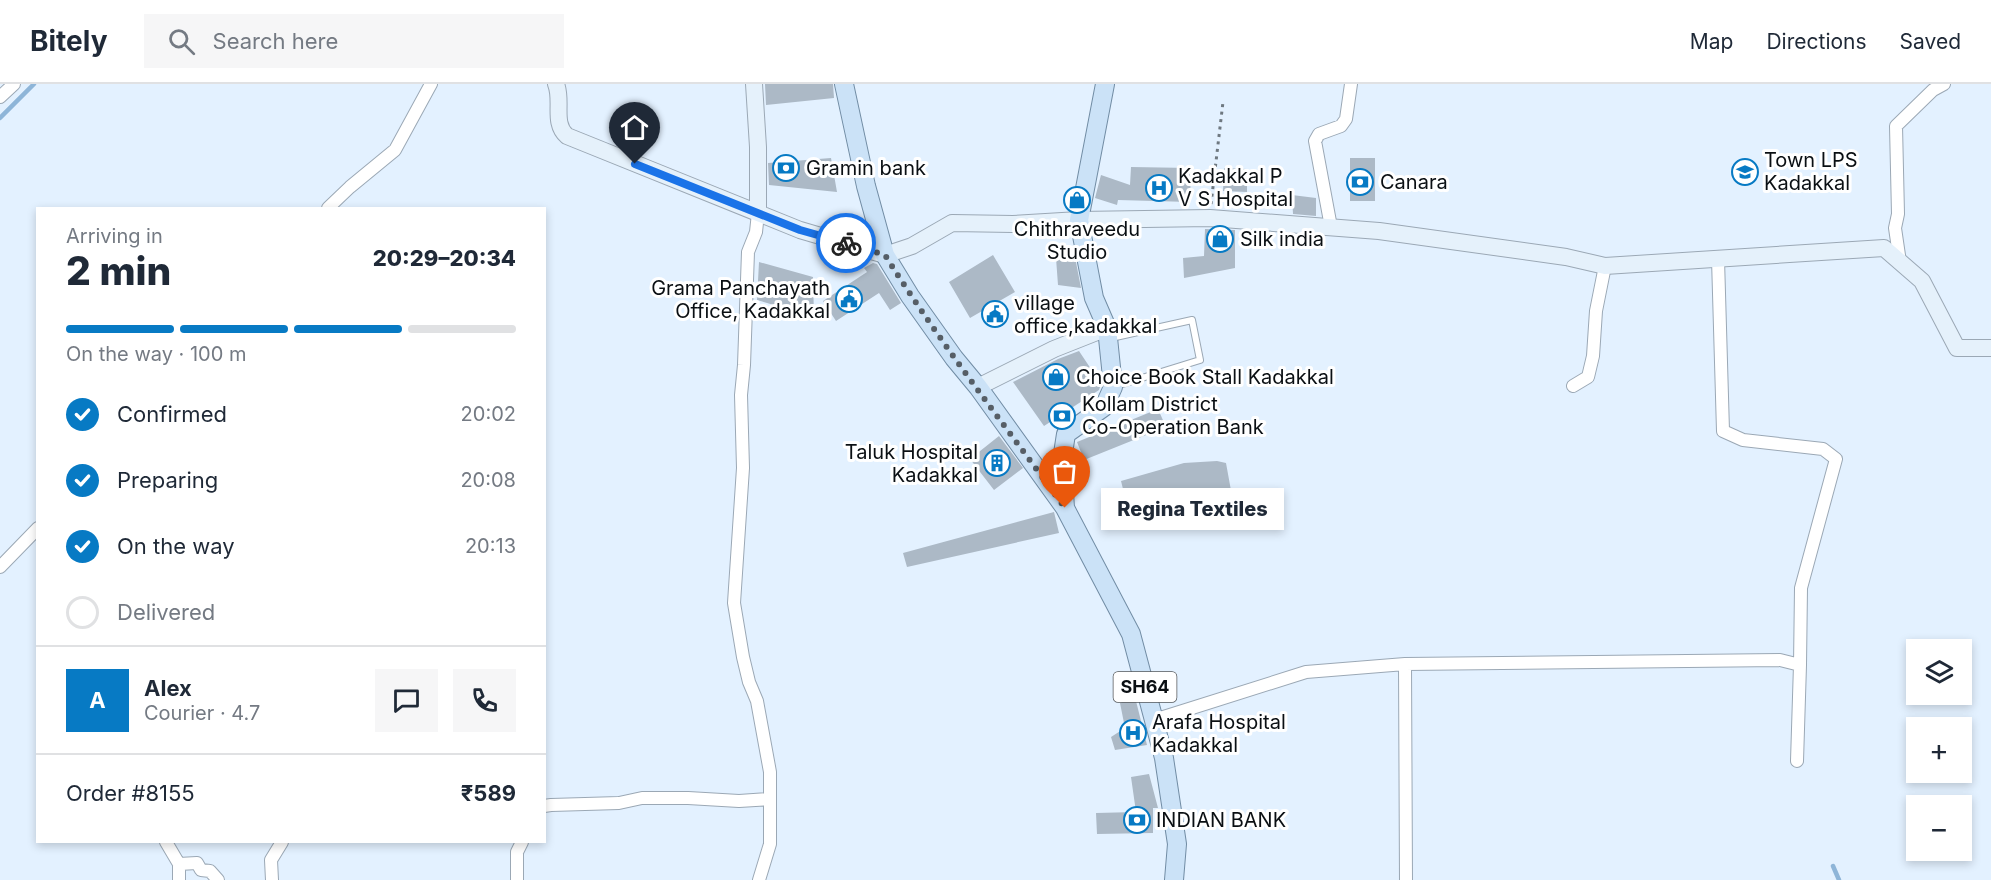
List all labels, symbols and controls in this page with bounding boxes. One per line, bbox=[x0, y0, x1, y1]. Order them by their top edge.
search box bbox=[144, 14, 564, 68]
text: Bitely bbox=[30, 24, 108, 58]
icon: search bbox=[165, 25, 198, 58]
text: Search here bbox=[213, 28, 338, 54]
text: Map bbox=[1690, 29, 1733, 54]
text: Directions bbox=[1766, 29, 1867, 54]
text: Saved bbox=[1900, 29, 1961, 54]
pin bbox=[609, 102, 660, 164]
icon: home bbox=[618, 111, 651, 144]
place label: Town LPS Kadakkal bbox=[1764, 148, 1858, 195]
bank icon: Gramin bank bbox=[771, 153, 801, 183]
place label: Gramin bank bbox=[806, 156, 926, 180]
school or university icon: Town LPS Kadakkal bbox=[1730, 157, 1760, 187]
place label: Kadakkal P V S Hospital bbox=[1178, 164, 1293, 211]
bank icon: Canara bbox=[1345, 167, 1375, 197]
place label: Canara bbox=[1380, 170, 1448, 194]
hospital icon: Kadakkal P V S Hospital bbox=[1144, 173, 1174, 203]
shop icon: Chithraveedu Studio bbox=[1062, 185, 1092, 215]
courier bbox=[816, 213, 876, 273]
place label: Chithraveedu Studio bbox=[1014, 217, 1140, 264]
text: Arriving in bbox=[66, 224, 163, 248]
shop icon: Silk india bbox=[1205, 224, 1235, 254]
icon: bike bbox=[830, 227, 863, 260]
place label: Silk india bbox=[1240, 227, 1324, 251]
text: 20:29–20:34 bbox=[373, 245, 516, 271]
text: 2 min bbox=[66, 247, 171, 294]
place label: Grama Panchayath Office, Kadakkal bbox=[651, 276, 830, 323]
public building icon: Grama Panchayath Office, Kadakkal bbox=[834, 284, 864, 314]
place label: village office,kadakkal bbox=[1014, 291, 1157, 338]
public building icon: village office,kadakkal bbox=[980, 299, 1010, 329]
text: On the way · 100 m bbox=[66, 342, 246, 366]
shop icon: Choice Book Stall Kadakkal bbox=[1041, 362, 1071, 392]
place label: Choice Book Stall Kadakkal bbox=[1076, 365, 1334, 389]
place label: Kollam District Co-Operation Bank bbox=[1082, 392, 1264, 439]
icon: check bbox=[66, 398, 99, 431]
text: Confirmed bbox=[117, 401, 227, 427]
bank icon: Kollam District Co-Operation Bank bbox=[1047, 401, 1077, 431]
text: 20:02 bbox=[461, 402, 516, 426]
place label: Taluk Hospital Kadakkal bbox=[845, 440, 978, 487]
pin bbox=[1039, 446, 1090, 508]
building icon: Taluk Hospital Kadakkal bbox=[982, 448, 1012, 478]
icon: bag bbox=[1048, 455, 1081, 488]
icon: check bbox=[66, 464, 99, 497]
text: Preparing bbox=[117, 467, 218, 493]
text: 20:08 bbox=[460, 468, 516, 492]
callout: Regina Textiles bbox=[1101, 487, 1284, 529]
text: Regina Textiles bbox=[1117, 497, 1268, 521]
icon: check bbox=[66, 530, 99, 563]
text: On the way bbox=[117, 533, 235, 559]
text: 20:13 bbox=[465, 534, 516, 558]
text: Delivered bbox=[117, 599, 215, 625]
map controls bbox=[1906, 639, 1972, 861]
button: layers bbox=[1906, 639, 1972, 705]
button: chat bbox=[375, 669, 438, 732]
button: phone bbox=[453, 669, 516, 732]
road number: SH64 bbox=[1114, 672, 1176, 702]
text: Alex bbox=[144, 675, 192, 701]
text: A bbox=[89, 687, 106, 713]
text: Courier · 4.7 bbox=[144, 701, 260, 725]
place label: Arafa Hospital Kadakkal bbox=[1152, 710, 1286, 757]
button: + bbox=[1906, 717, 1972, 783]
hospital icon: Arafa Hospital Kadakkal bbox=[1118, 718, 1148, 748]
text: Order #8155 bbox=[66, 780, 195, 806]
text: ₹589 bbox=[461, 780, 516, 806]
button: − bbox=[1906, 795, 1972, 861]
bank icon: INDIAN BANK bbox=[1122, 805, 1152, 835]
place label: INDIAN BANK bbox=[1156, 808, 1286, 832]

